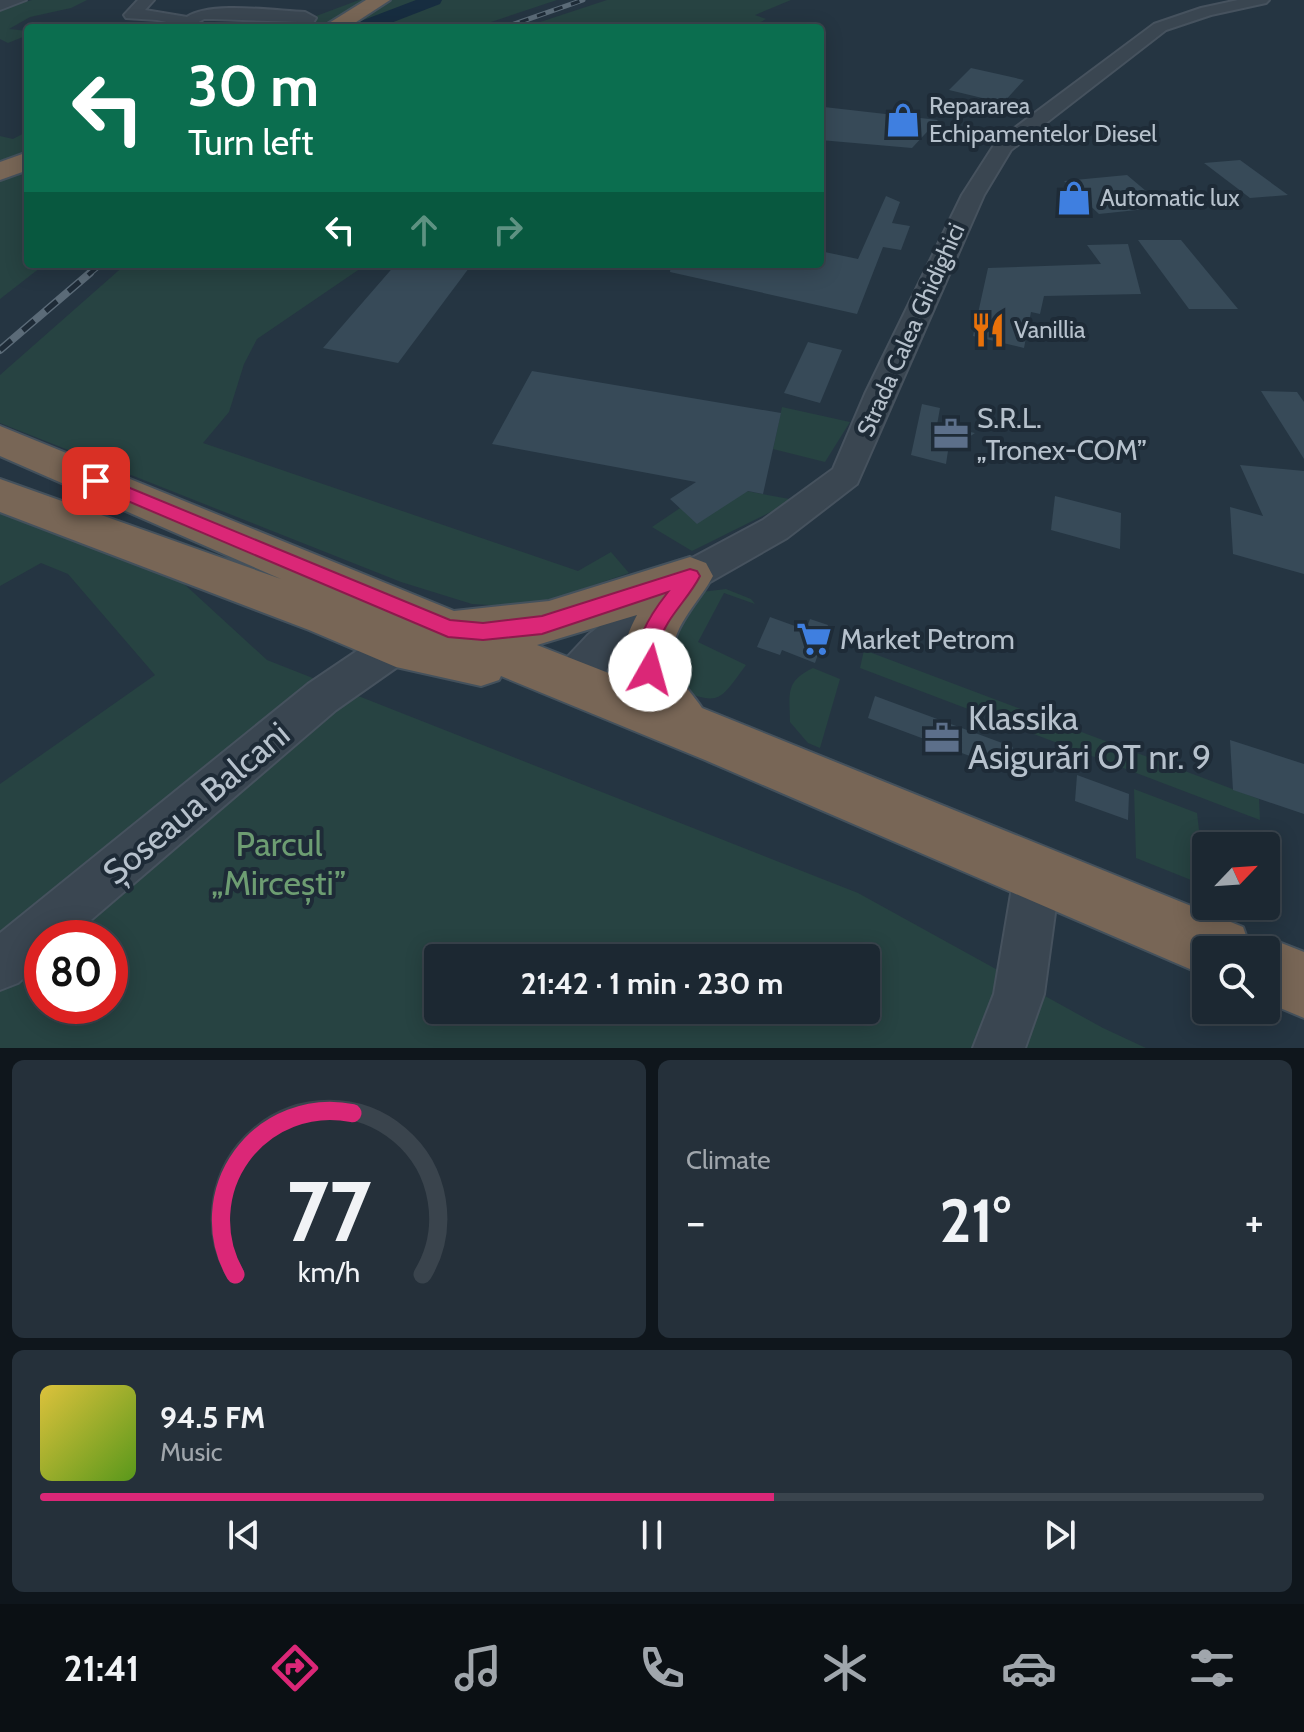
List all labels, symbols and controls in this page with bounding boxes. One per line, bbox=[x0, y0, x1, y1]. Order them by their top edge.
text: 30 m bbox=[188, 52, 319, 120]
icon: left bbox=[56, 56, 160, 160]
place label: Repararea Echipamentelor Diesel bbox=[929, 91, 1157, 148]
shop icon: Repararea Echipamentelor Diesel bbox=[884, 101, 922, 139]
text: Turn left bbox=[188, 120, 313, 164]
shop icon: Automatic lux bbox=[1055, 179, 1093, 217]
place label: Automatic lux bbox=[1100, 183, 1240, 212]
icon: left bbox=[318, 208, 362, 252]
icon: ahead bbox=[402, 208, 446, 252]
icon: right bbox=[486, 208, 530, 252]
street label: Strada Calea Ghidighici bbox=[850, 219, 971, 441]
restaurant icon: Vanillia bbox=[969, 311, 1007, 349]
place label: Vanillia bbox=[1014, 315, 1086, 344]
place label: S.R.L. „Tronex-COM” bbox=[977, 401, 1147, 467]
office icon: S.R.L. „Tronex-COM” bbox=[932, 415, 970, 453]
pin bbox=[62, 447, 130, 515]
icon: arrive bbox=[74, 459, 118, 503]
supermarket icon: Market Petrom bbox=[795, 620, 833, 658]
place label: Market Petrom bbox=[840, 622, 1015, 656]
position arrow bbox=[608, 628, 692, 712]
place label: Klassika Asigurări OT nr. 9 bbox=[968, 697, 1211, 778]
street label: Șoseaua Balcani bbox=[94, 713, 298, 894]
office icon: Klassika Asigurări OT nr. 9 bbox=[923, 719, 961, 757]
park label: Parcul „Mircești” bbox=[212, 823, 346, 905]
north arrow bbox=[1192, 832, 1280, 920]
map controls bbox=[1192, 832, 1280, 1024]
speed limit sign: 80 bbox=[24, 920, 128, 1024]
button: search bbox=[1192, 936, 1280, 1024]
text: 21:42 · 1 min · 230 m bbox=[521, 965, 783, 1002]
text: Climate bbox=[686, 1144, 771, 1176]
text: 77 bbox=[287, 1161, 371, 1262]
text: 21° bbox=[939, 1184, 1011, 1257]
text: − bbox=[686, 1195, 705, 1248]
text: + bbox=[1245, 1195, 1264, 1248]
text: km/h bbox=[298, 1254, 360, 1289]
text: 94.5 FM bbox=[160, 1399, 265, 1436]
text: Music bbox=[160, 1436, 223, 1468]
icon: previous bbox=[222, 1513, 266, 1557]
icon: pause bbox=[630, 1513, 674, 1557]
icon: next bbox=[1038, 1513, 1082, 1557]
icon: directions bbox=[267, 1640, 323, 1696]
icon: music bbox=[450, 1640, 506, 1696]
icon: phone bbox=[634, 1640, 690, 1696]
icon: climate bbox=[817, 1640, 873, 1696]
icon: car bbox=[1001, 1640, 1057, 1696]
icon: filters bbox=[1184, 1640, 1240, 1696]
text: 21:41 bbox=[64, 1646, 139, 1690]

